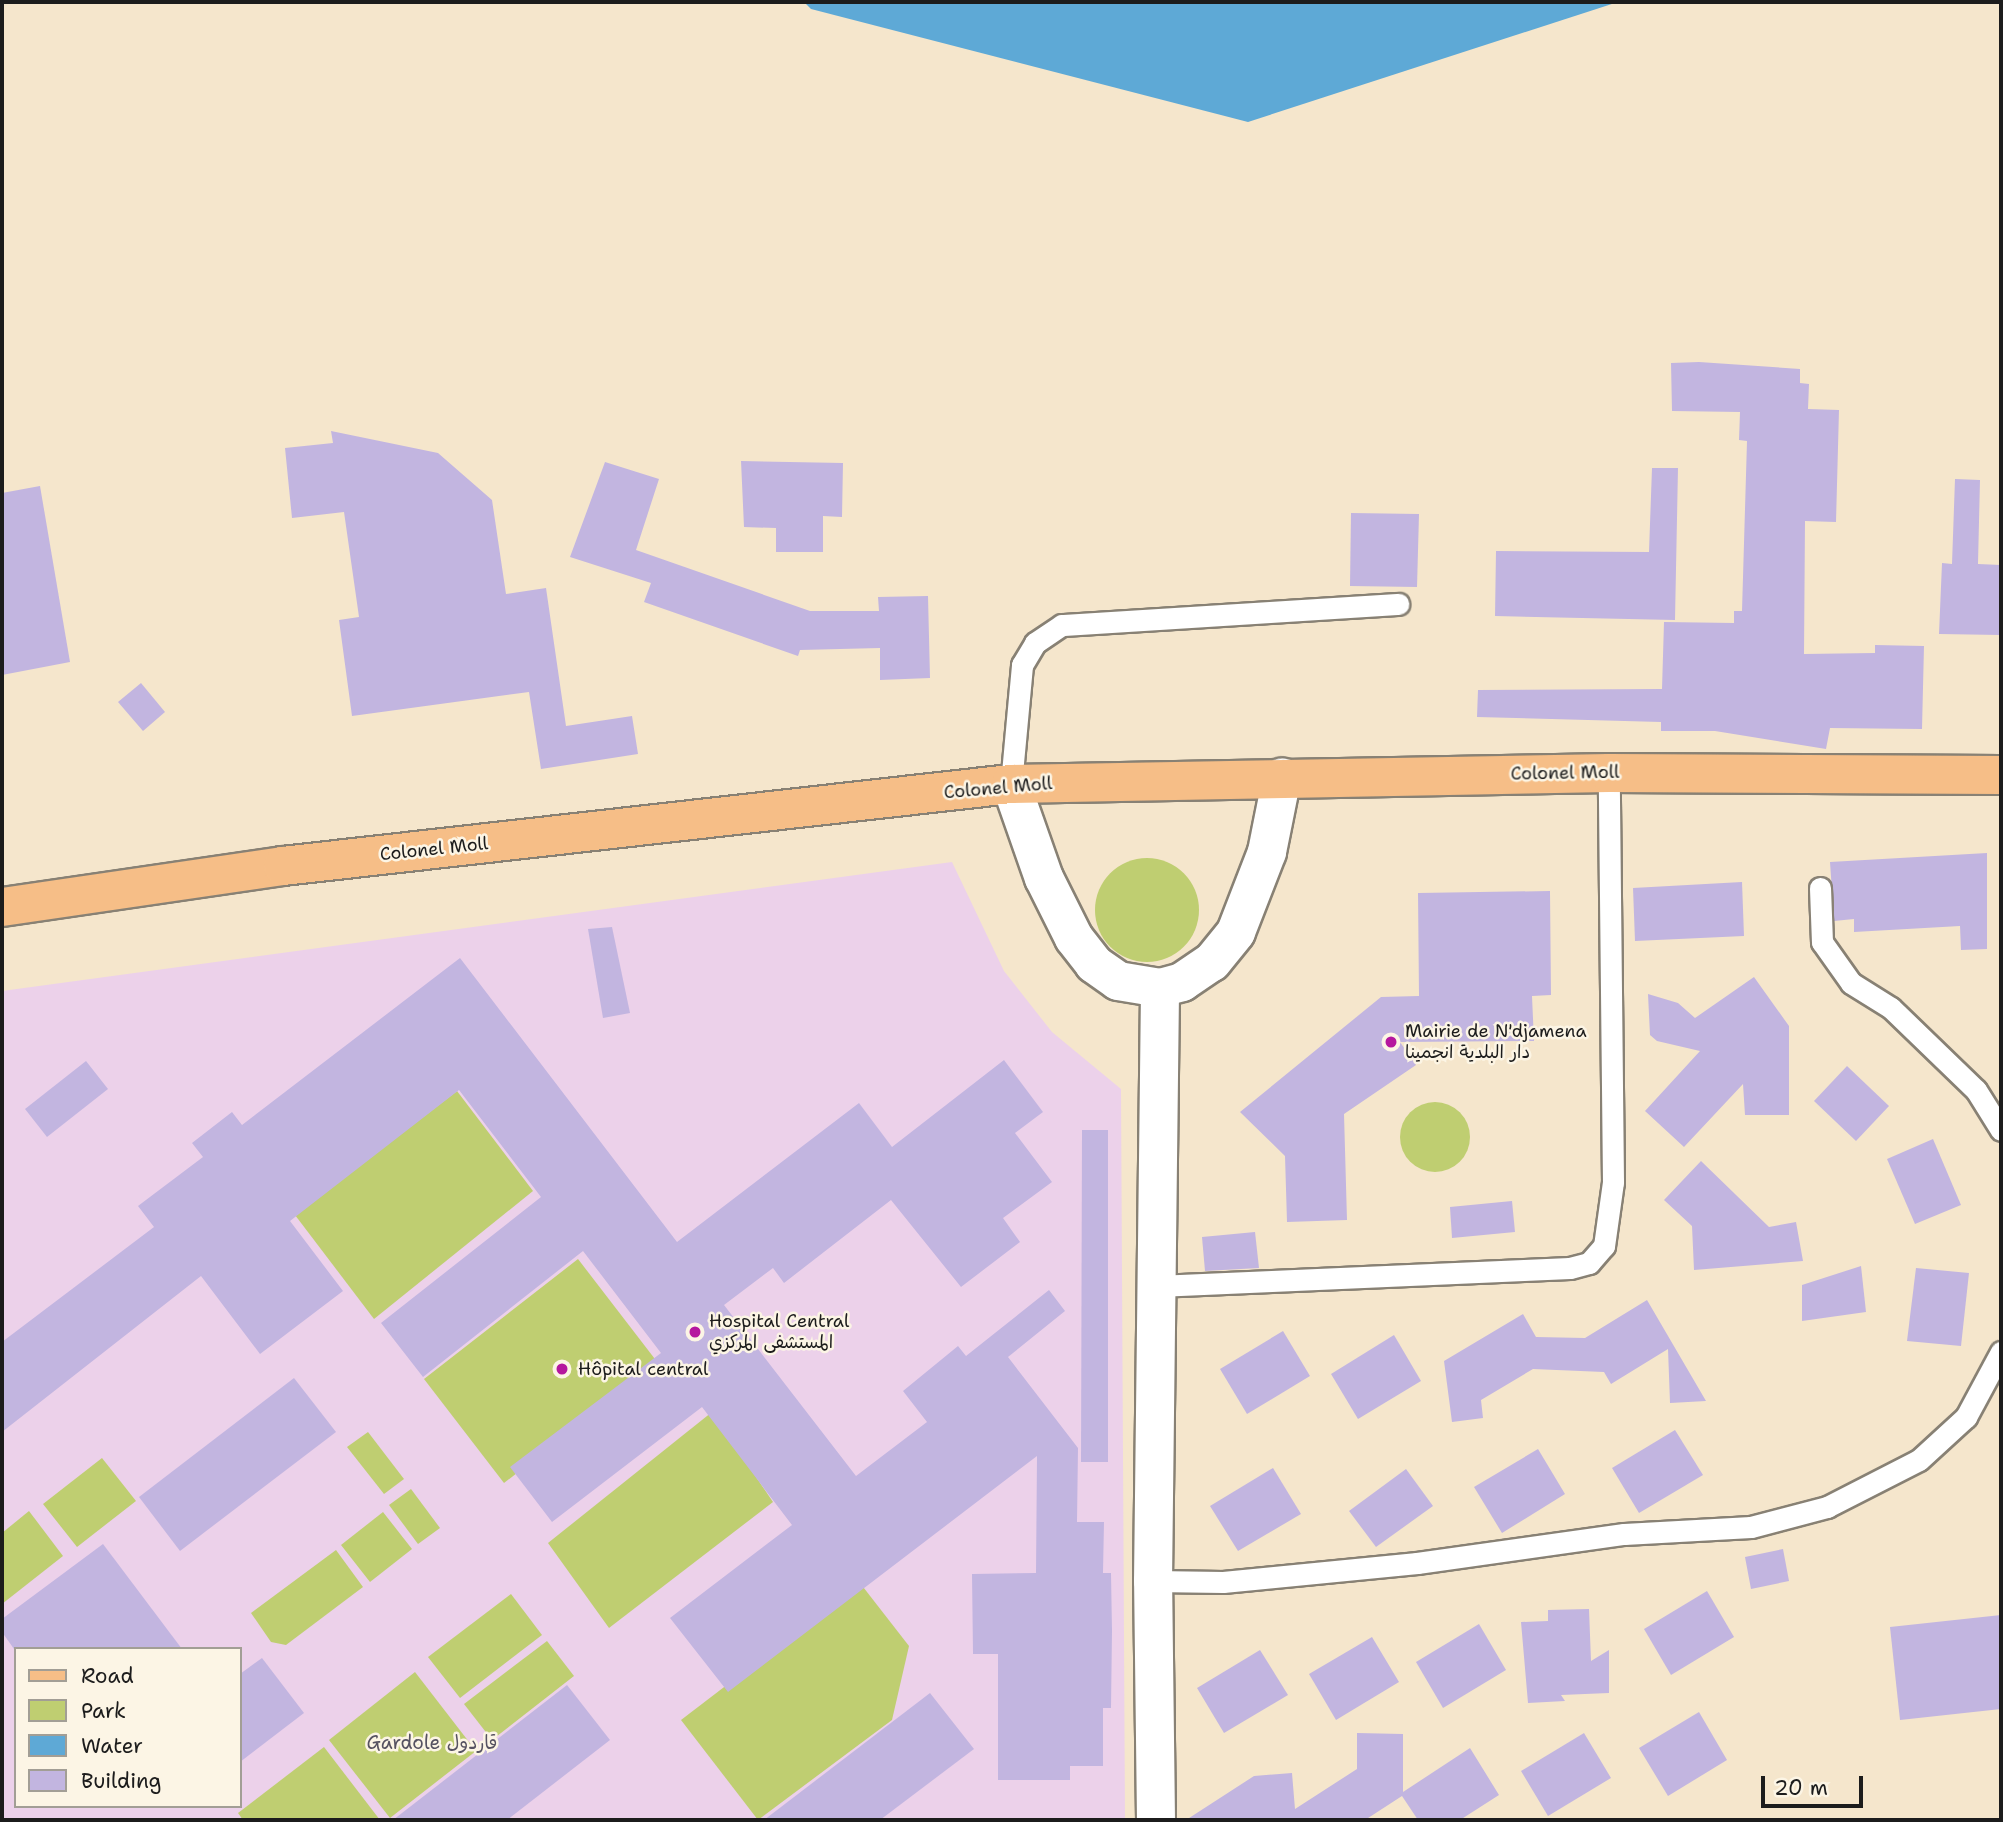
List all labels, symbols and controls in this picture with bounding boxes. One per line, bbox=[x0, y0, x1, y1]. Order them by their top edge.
street label: Colonel Moll bbox=[1510, 761, 1620, 785]
street label: Colonel Moll bbox=[943, 772, 1053, 804]
street label: Colonel Moll bbox=[379, 833, 489, 865]
place label: Mairie de N'djamena دار البلدية انجمينا bbox=[1405, 1021, 1587, 1064]
marker: Mairie de N'djamena دار البلدية انجمينا bbox=[1383, 1034, 1399, 1050]
place label: Hospital Central المستشفى المركزي bbox=[709, 1311, 849, 1354]
marker: Hospital Central المستشفى المركزي bbox=[687, 1324, 703, 1340]
place label: Hôpital central bbox=[578, 1358, 708, 1380]
marker: Hôpital central bbox=[552, 1359, 572, 1379]
legend bbox=[14, 1647, 242, 1808]
text: Road bbox=[81, 1662, 134, 1690]
text: Park bbox=[81, 1697, 126, 1725]
text: Water bbox=[81, 1732, 143, 1760]
district label: Gardole قاردول bbox=[366, 1732, 498, 1754]
scale bar bbox=[1765, 1762, 1867, 1806]
text: Building bbox=[81, 1767, 161, 1795]
text: 20 m bbox=[1774, 1774, 1828, 1802]

